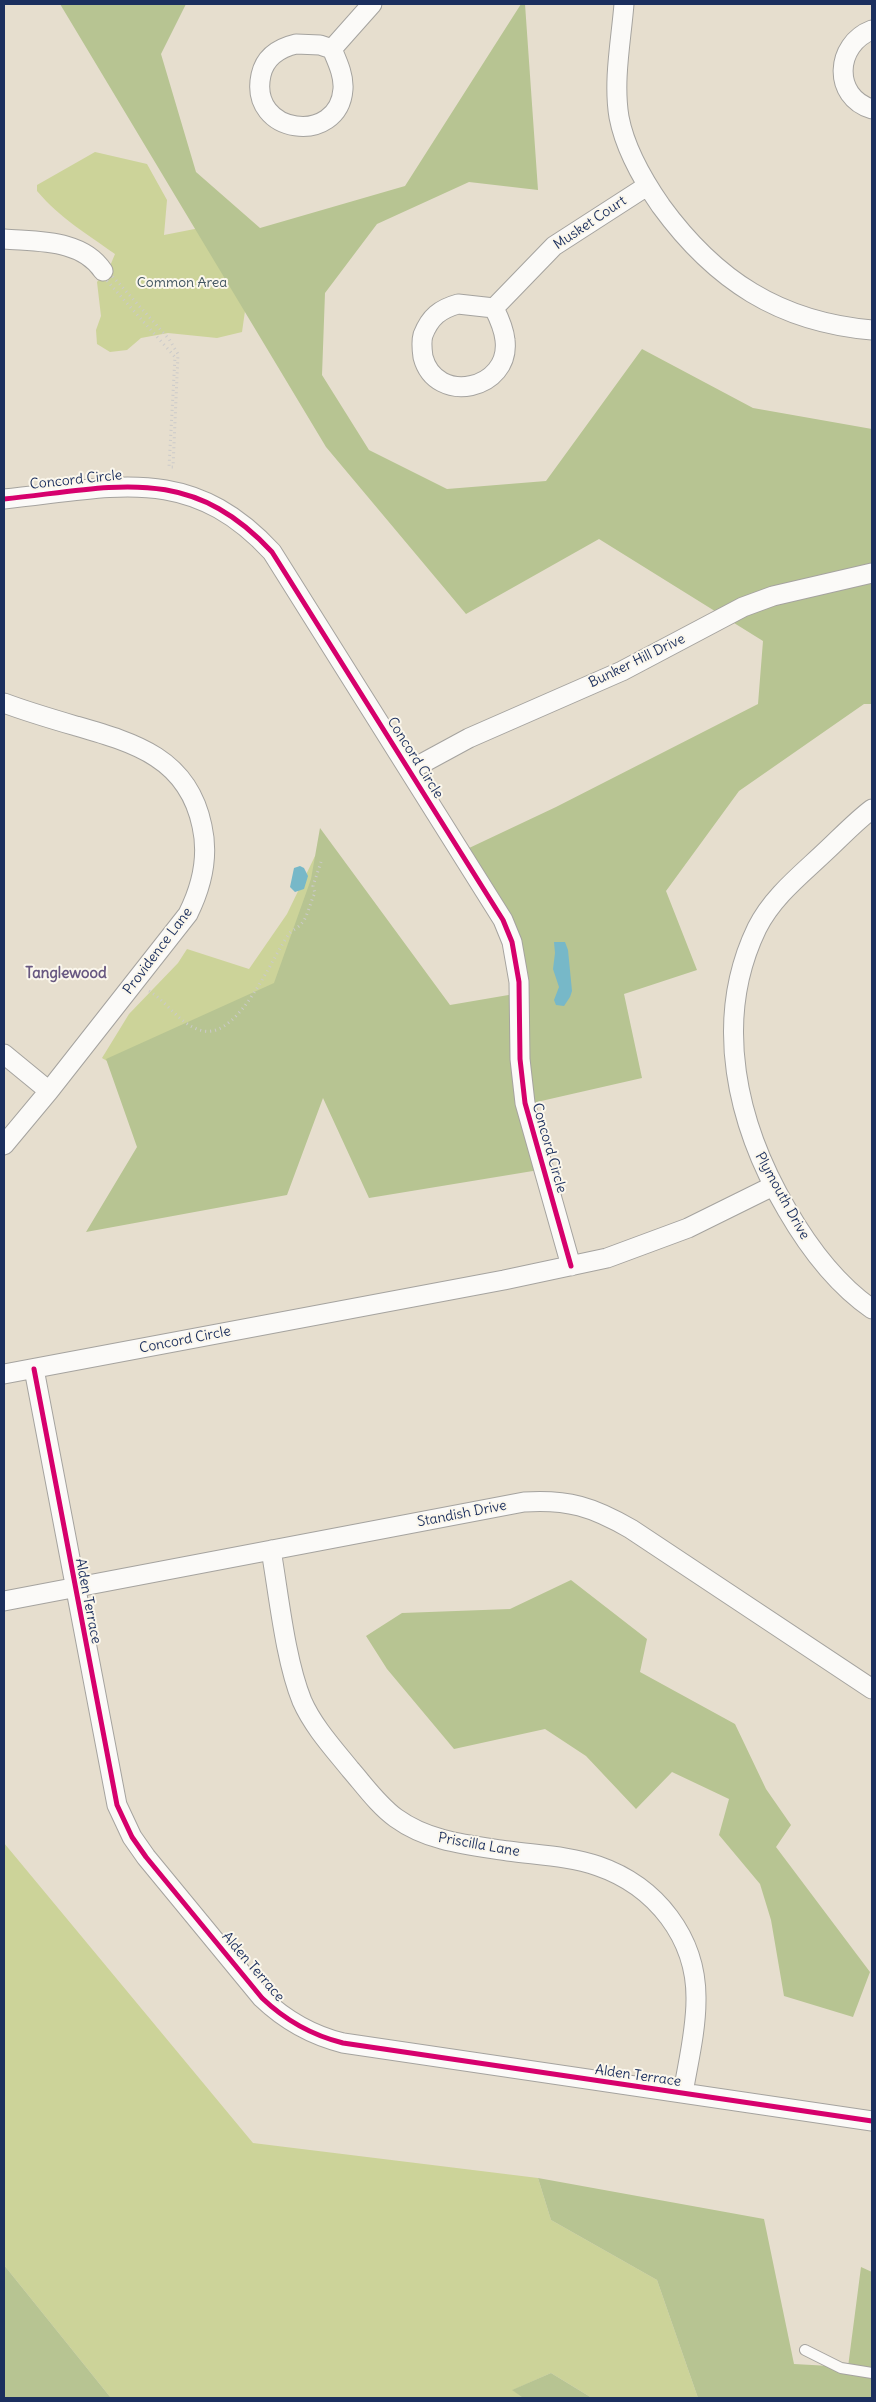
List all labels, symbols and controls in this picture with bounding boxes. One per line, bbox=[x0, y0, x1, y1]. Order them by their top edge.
street label: Musket Court bbox=[550, 193, 630, 253]
park label: Common Area bbox=[137, 275, 227, 291]
street label: Concord Circle bbox=[29, 467, 123, 493]
street label: Bunker Hill Drive bbox=[586, 630, 688, 692]
street label: Concord Circle bbox=[383, 714, 447, 802]
street label: Providence Lane bbox=[120, 904, 196, 998]
district label: Tanglewood bbox=[25, 965, 107, 983]
street label: Concord Circle bbox=[528, 1101, 570, 1195]
street label: Plymouth Drive bbox=[751, 1149, 813, 1243]
street label: Concord Circle bbox=[138, 1323, 232, 1357]
street label: Standish Drive bbox=[416, 1497, 508, 1531]
street label: Alden Terrace bbox=[71, 1557, 105, 1645]
street label: Priscilla Lane bbox=[437, 1830, 521, 1860]
street label: Alden Terrace bbox=[218, 1929, 288, 2005]
street label: Alden Terrace bbox=[594, 2062, 682, 2090]

